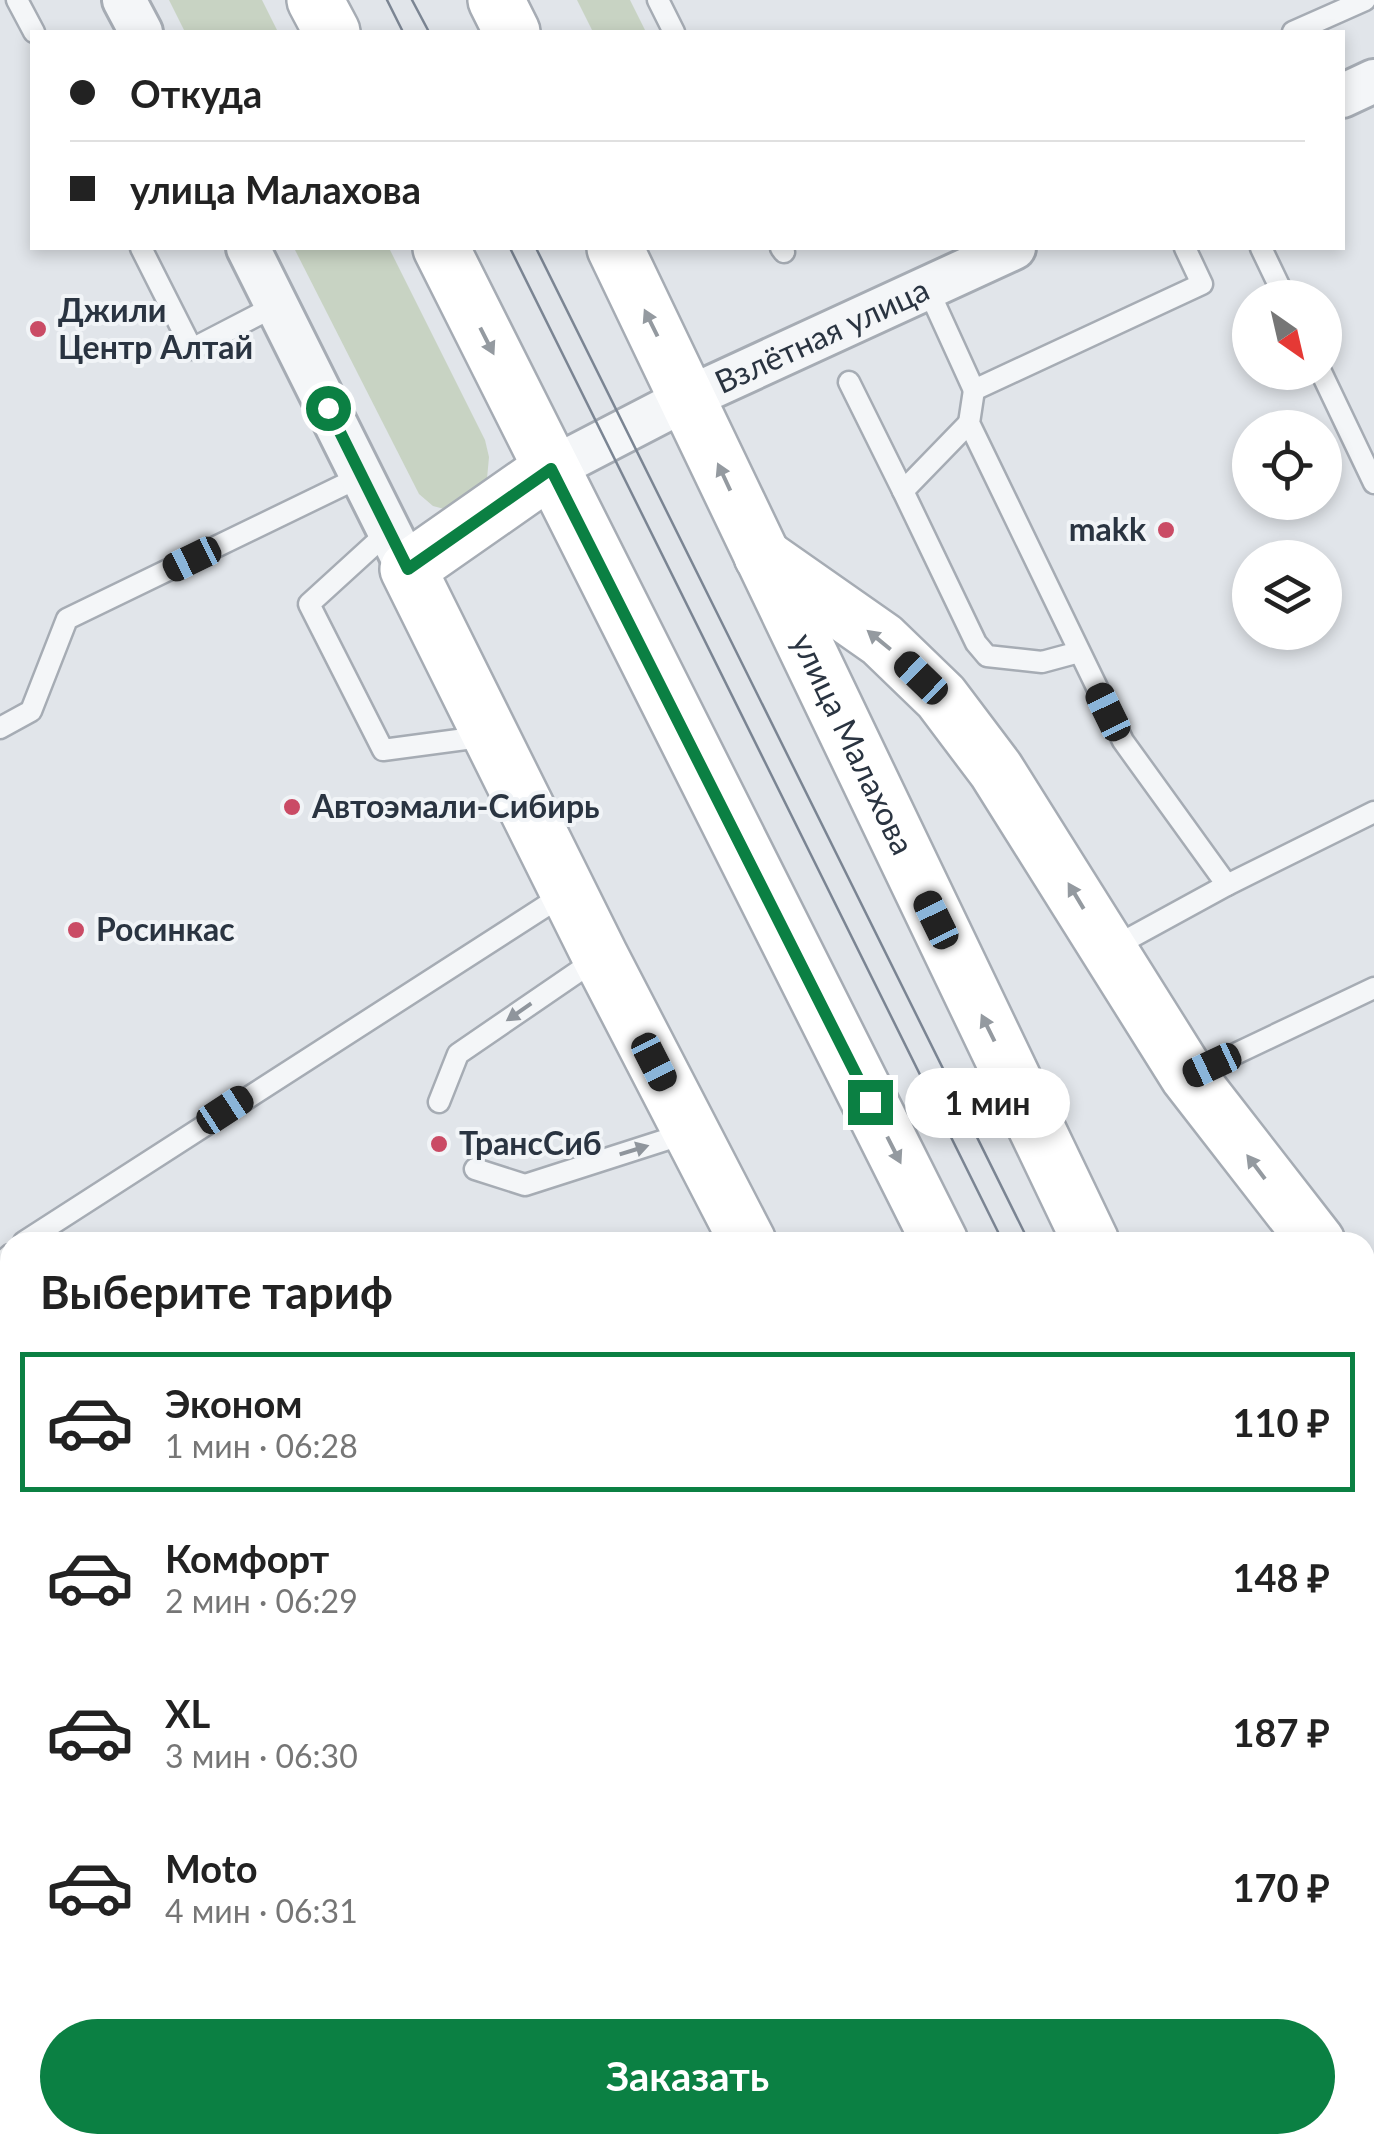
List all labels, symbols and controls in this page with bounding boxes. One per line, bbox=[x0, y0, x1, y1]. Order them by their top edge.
text: Откуда bbox=[130, 70, 262, 116]
text: улица Малахова bbox=[130, 166, 421, 212]
street label: Взлётная улица bbox=[708, 269, 935, 401]
north arrow bbox=[1232, 280, 1342, 390]
map controls bbox=[1232, 280, 1342, 650]
place label: Джили Центр Алтай bbox=[58, 290, 253, 366]
one-way arrow bbox=[643, 308, 660, 337]
marker: Джили Центр Алтай bbox=[27, 318, 49, 340]
one-way arrow bbox=[478, 326, 495, 355]
route start bbox=[306, 386, 351, 431]
button: locate bbox=[1232, 410, 1342, 520]
one-way arrow bbox=[716, 462, 732, 491]
place label: makk bbox=[1069, 509, 1147, 548]
marker: makk bbox=[1155, 519, 1177, 541]
car bbox=[158, 532, 226, 586]
button: layers bbox=[1232, 540, 1342, 650]
street label: улица Малахова bbox=[784, 626, 923, 860]
one-way arrow bbox=[867, 630, 892, 651]
car bbox=[889, 646, 953, 710]
car bbox=[1081, 678, 1135, 746]
place label: Автоэмали-Сибирь bbox=[311, 786, 600, 825]
marker: Автоэмали-Сибирь bbox=[281, 796, 303, 818]
one-way arrow bbox=[1068, 882, 1085, 910]
car bbox=[909, 886, 963, 954]
place label: Росинкас bbox=[96, 909, 235, 948]
marker: Росинкас bbox=[65, 919, 87, 941]
one-way arrow bbox=[506, 1002, 533, 1021]
one-way arrow bbox=[980, 1014, 997, 1043]
car bbox=[627, 1028, 681, 1096]
car bbox=[1178, 1039, 1246, 1091]
callout: 1 мин bbox=[905, 1067, 1070, 1137]
route end bbox=[848, 1080, 893, 1125]
car bbox=[192, 1081, 258, 1139]
text: 1 мин bbox=[944, 1083, 1031, 1122]
place label: ТрансСиб bbox=[459, 1123, 602, 1162]
marker: ТрансСиб bbox=[428, 1133, 450, 1155]
one-way arrow bbox=[885, 1135, 902, 1164]
one-way arrow bbox=[620, 1142, 650, 1157]
one-way arrow bbox=[1246, 1153, 1266, 1180]
text: Выберите тариф bbox=[40, 1265, 393, 1319]
icon: car bbox=[45, 1377, 135, 1467]
text: Эконом bbox=[165, 1380, 303, 1426]
text: 110 ₽ bbox=[1233, 1399, 1330, 1445]
text: 1 мин · 06:28 bbox=[165, 1426, 358, 1465]
icon: car bbox=[45, 1532, 135, 1622]
text: Комфорт bbox=[165, 1535, 329, 1581]
text: 148 ₽ bbox=[1233, 1554, 1330, 1600]
text: 2 мин · 06:29 bbox=[165, 1581, 358, 1620]
icon: car bbox=[45, 1687, 135, 1777]
text: XL bbox=[165, 1690, 210, 1736]
text: 187 ₽ bbox=[1233, 1709, 1330, 1755]
text: 3 мин · 06:30 bbox=[165, 1736, 358, 1775]
icon: car bbox=[45, 1842, 135, 1932]
text: Moto bbox=[165, 1845, 258, 1891]
text: 170 ₽ bbox=[1233, 1864, 1330, 1910]
text: 4 мин · 06:31 bbox=[165, 1891, 358, 1930]
button: Заказать bbox=[40, 2019, 1335, 2134]

